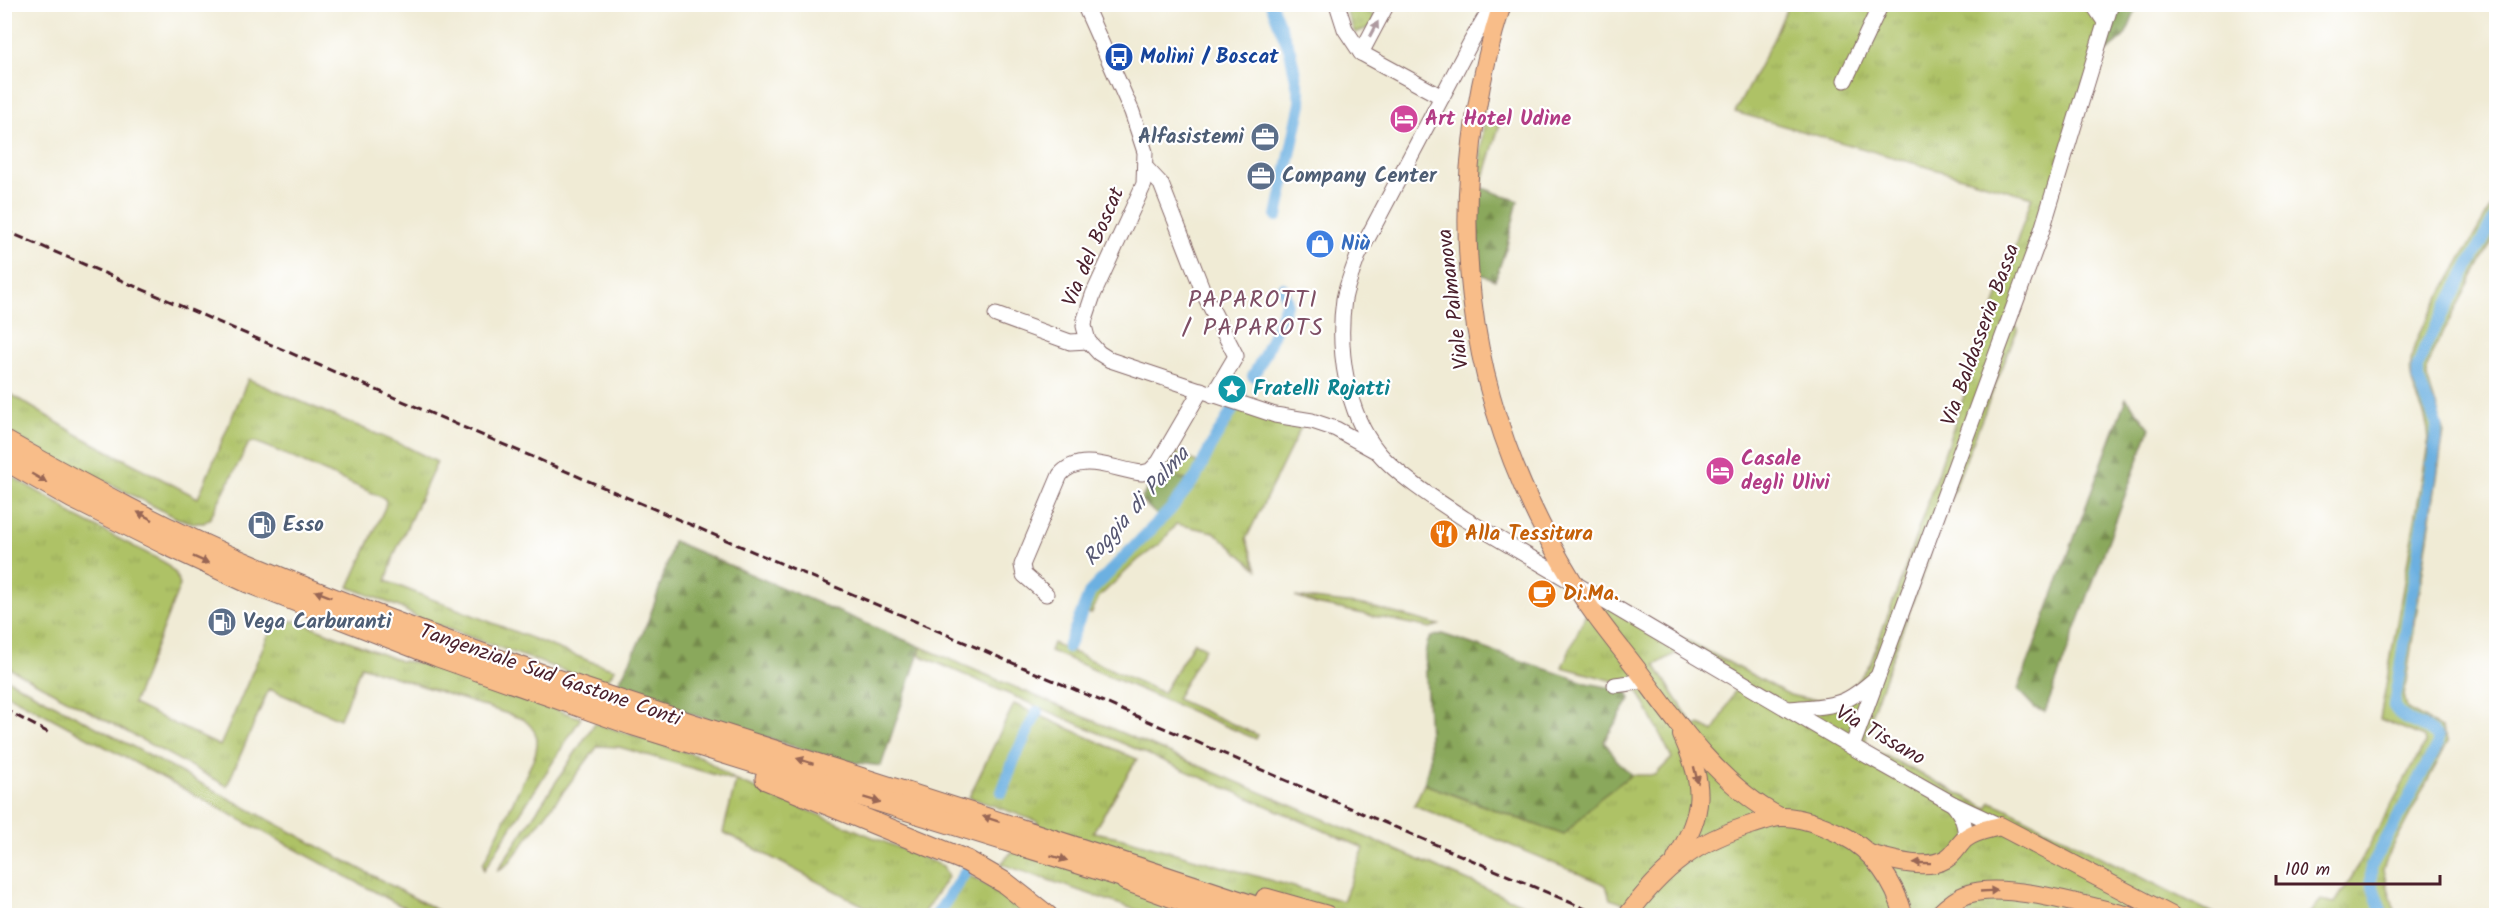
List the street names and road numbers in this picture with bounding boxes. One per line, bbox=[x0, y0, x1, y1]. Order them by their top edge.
street label: Via del Boscat bbox=[1054, 181, 1134, 312]
street label: Viale Palmanova bbox=[1429, 227, 1479, 371]
street label: Via Baldasseria Bassa bbox=[1933, 239, 2029, 431]
street label: Tangenziale Sud Gastone Conti bbox=[415, 616, 686, 737]
street label: Via Tissano bbox=[1829, 697, 1931, 775]

